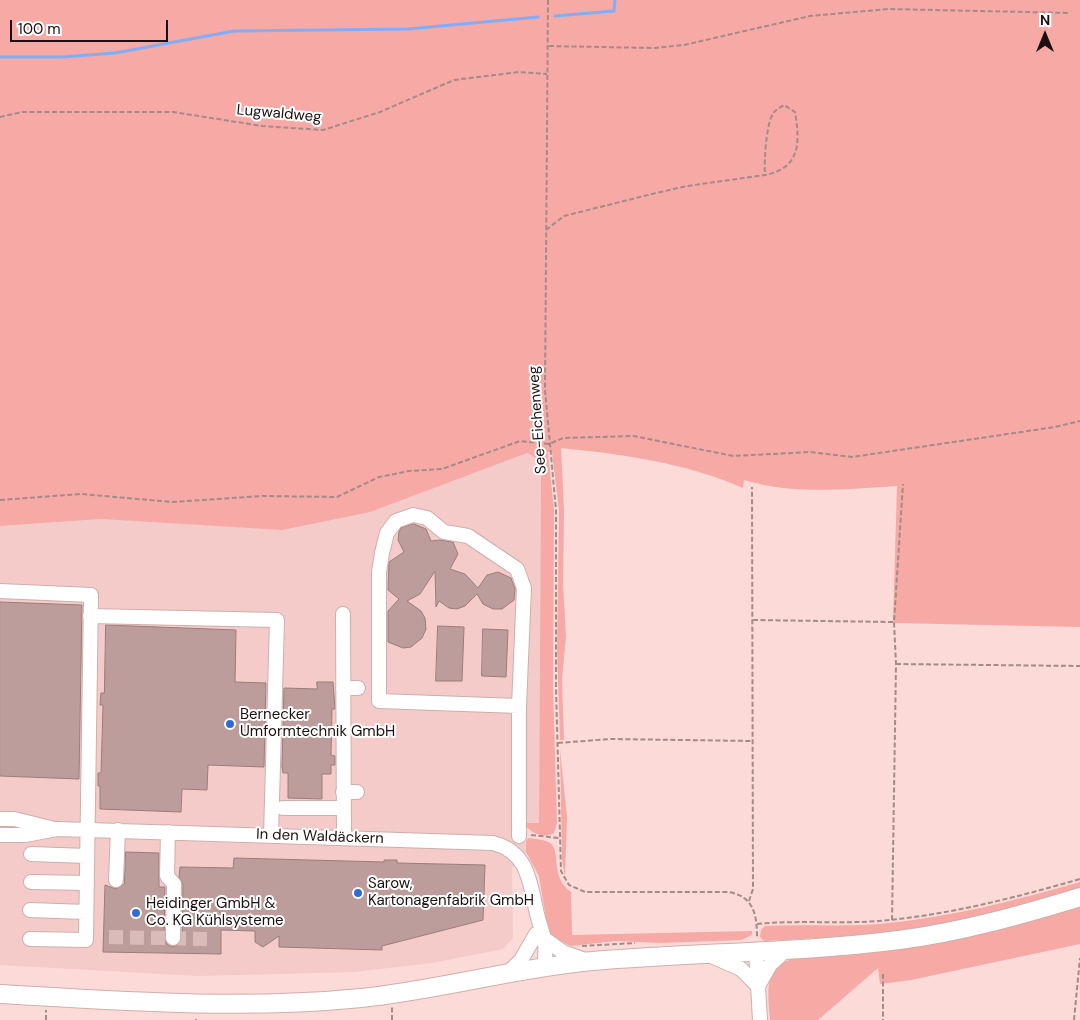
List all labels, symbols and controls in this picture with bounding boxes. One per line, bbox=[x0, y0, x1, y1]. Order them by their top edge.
scale bar bbox=[12, 10, 170, 42]
north arrow bbox=[1020, 10, 1070, 60]
text: N bbox=[1040, 11, 1050, 29]
text: 100 m bbox=[18, 19, 61, 39]
street label: Lugwaldweg bbox=[236, 101, 322, 127]
street label: See-Eichenweg bbox=[525, 365, 551, 475]
place label: Bernecker Umformtechnik GmbH bbox=[240, 706, 395, 741]
marker: Bernecker Umformtechnik GmbH bbox=[224, 718, 236, 730]
street label: In den Waldäckern bbox=[256, 826, 384, 848]
place label: Sarow, Kartonagenfabrik GmbH bbox=[368, 875, 534, 910]
marker: Sarow, Kartonagenfabrik GmbH bbox=[352, 887, 364, 899]
place label: Heidinger GmbH & Co. KG Kühlsysteme bbox=[146, 895, 284, 930]
marker: Heidinger GmbH & Co. KG Kühlsysteme bbox=[130, 907, 142, 919]

